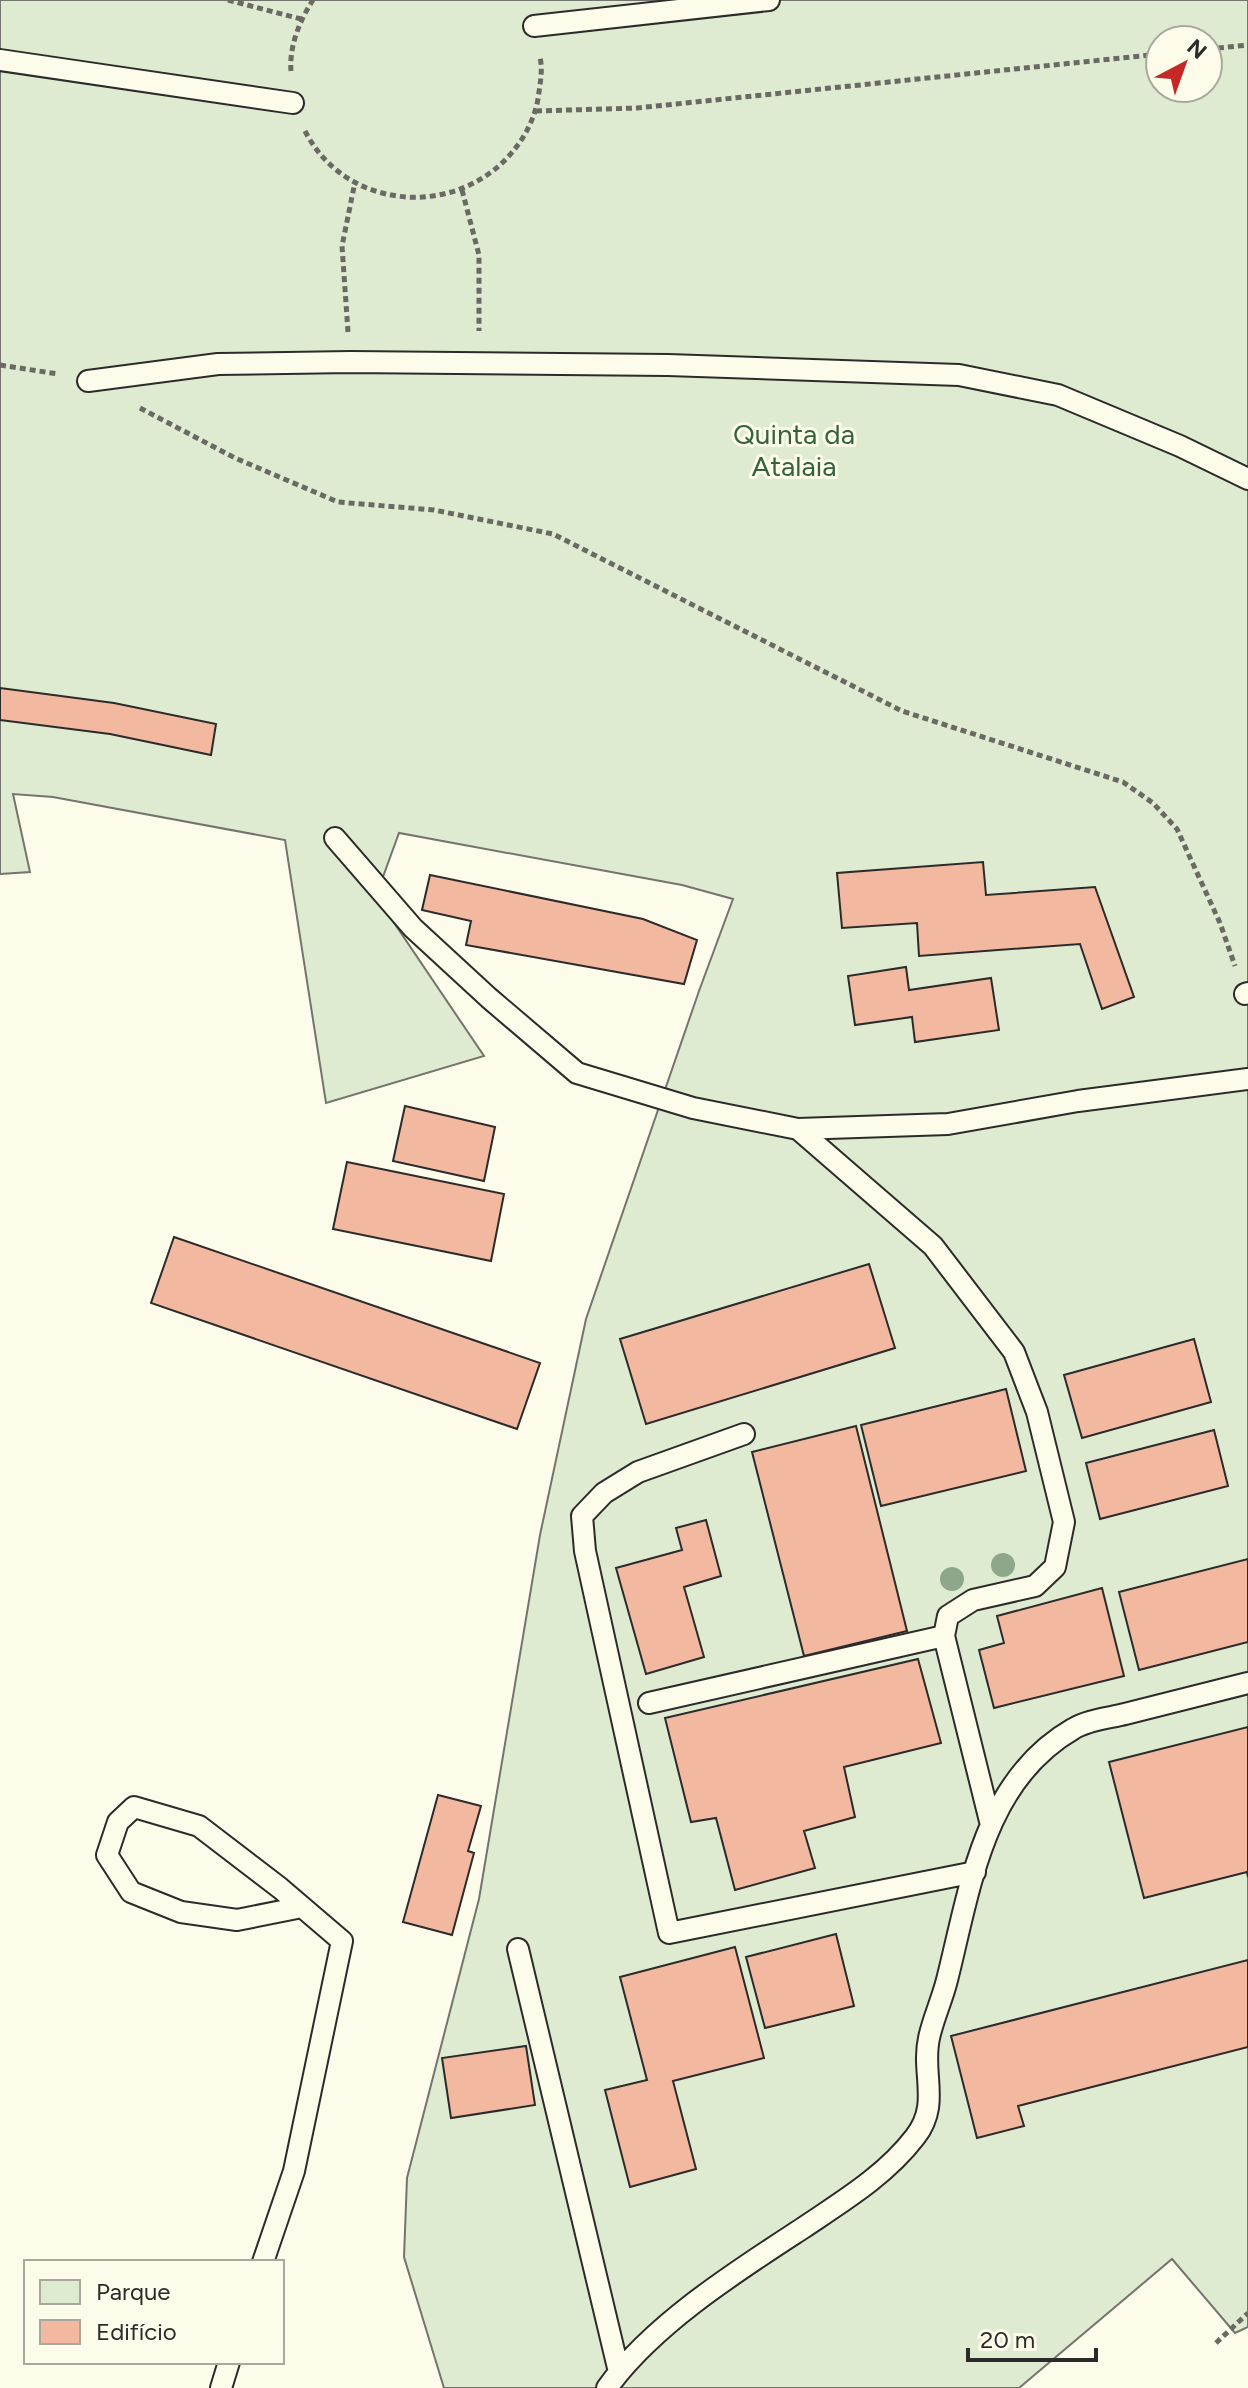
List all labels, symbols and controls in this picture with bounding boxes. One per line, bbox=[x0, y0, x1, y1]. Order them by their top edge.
north arrow bbox=[1144, 24, 1224, 104]
text: N bbox=[1182, 34, 1212, 65]
park label: Quinta da Atalaia bbox=[733, 417, 855, 483]
legend bbox=[24, 2260, 284, 2364]
text: Parque bbox=[96, 2277, 170, 2306]
scale bar bbox=[968, 2312, 1096, 2362]
text: Edifício bbox=[96, 2317, 177, 2346]
text: 20 m bbox=[980, 2325, 1035, 2354]

